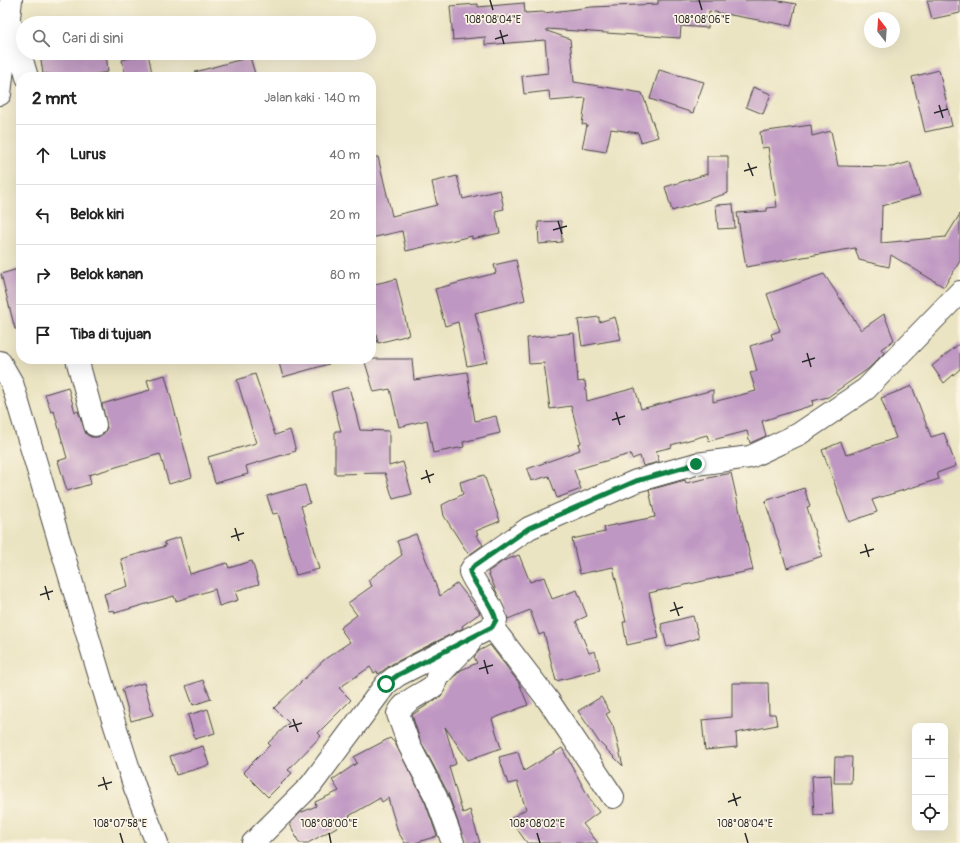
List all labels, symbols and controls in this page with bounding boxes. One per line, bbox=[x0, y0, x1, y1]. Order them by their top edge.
north arrow bbox=[864, 12, 900, 48]
text: 108°08'04"E bbox=[465, 14, 521, 26]
text: 108°08'06"E bbox=[674, 14, 730, 26]
search box bbox=[16, 16, 376, 60]
icon: search bbox=[30, 27, 52, 49]
text: Cari di sini bbox=[62, 29, 123, 48]
text: 2 mnt bbox=[32, 88, 77, 109]
text: Jalan kaki · 140 m bbox=[264, 90, 360, 106]
icon: ahead bbox=[32, 144, 54, 166]
text: Lurus bbox=[70, 145, 106, 164]
text: 40 m bbox=[329, 147, 360, 163]
icon: left bbox=[32, 204, 54, 226]
text: Belok kiri bbox=[70, 205, 124, 224]
text: 20 m bbox=[329, 207, 360, 223]
icon: right bbox=[32, 264, 54, 286]
text: Belok kanan bbox=[70, 265, 143, 284]
text: 80 m bbox=[330, 267, 360, 283]
icon: arrive bbox=[32, 324, 54, 346]
text: Tiba di tujuan bbox=[70, 325, 151, 344]
route end bbox=[687, 455, 705, 473]
route start bbox=[377, 675, 395, 693]
map controls bbox=[912, 723, 948, 831]
button: + bbox=[912, 723, 948, 759]
button: − bbox=[912, 759, 948, 795]
button: locate bbox=[912, 795, 948, 831]
text: 108°07'58"E bbox=[93, 818, 147, 830]
text: 108°08'00"E bbox=[301, 818, 357, 830]
text: 108°08'02"E bbox=[509, 818, 565, 830]
text: 108°08'04"E bbox=[717, 818, 773, 830]

